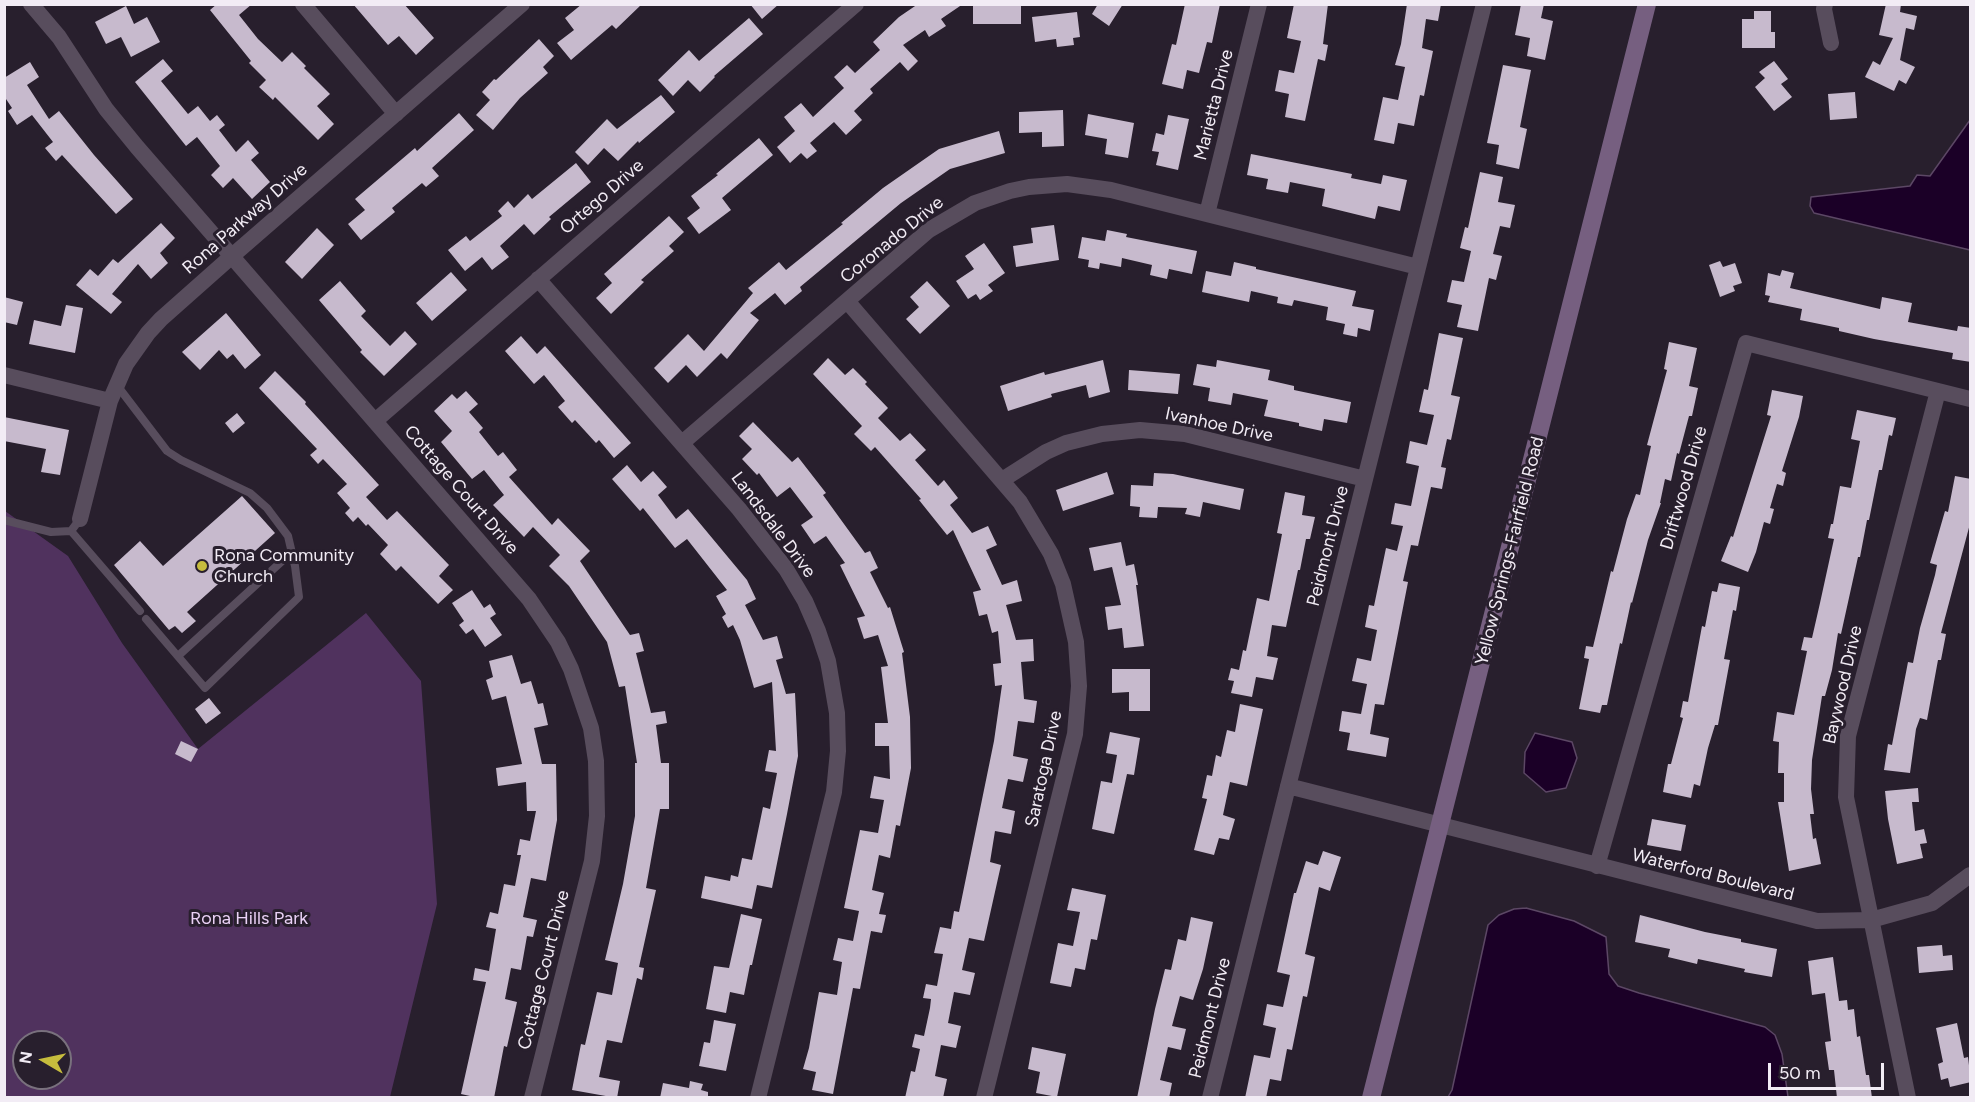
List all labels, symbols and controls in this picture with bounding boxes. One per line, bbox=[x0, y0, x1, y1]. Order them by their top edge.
street label: Marietta Drive bbox=[1190, 47, 1238, 163]
street label: Ortego Drive bbox=[556, 155, 648, 239]
street label: Rona Parkway Drive bbox=[178, 159, 312, 279]
street label: Coronado Drive bbox=[836, 192, 948, 288]
street label: Ivanhoe Drive bbox=[1163, 403, 1275, 447]
street label: Cottage Court Drive bbox=[399, 421, 523, 559]
street label: Driftwood Drive bbox=[1656, 424, 1712, 552]
street label: Yellow Springs-Fairfield Road bbox=[1471, 434, 1549, 668]
street label: Landsdale Drive bbox=[726, 468, 820, 582]
street label: Peidmont Drive bbox=[1303, 483, 1353, 609]
place label: Rona Community Church bbox=[214, 545, 354, 588]
marker: Rona Community Church bbox=[195, 559, 209, 573]
street label: Baywood Drive bbox=[1819, 624, 1867, 746]
street label: Saratoga Drive bbox=[1021, 709, 1067, 829]
street label: Waterford Boulevard bbox=[1630, 844, 1796, 906]
street label: Cottage Court Drive bbox=[514, 888, 574, 1052]
park label: Rona Hills Park bbox=[190, 908, 308, 930]
street label: Peidmont Drive bbox=[1185, 955, 1235, 1081]
north arrow bbox=[12, 1030, 72, 1090]
text: N bbox=[15, 1050, 36, 1065]
scale bar bbox=[1771, 1051, 1886, 1089]
text: 50 m bbox=[1779, 1062, 1821, 1084]

